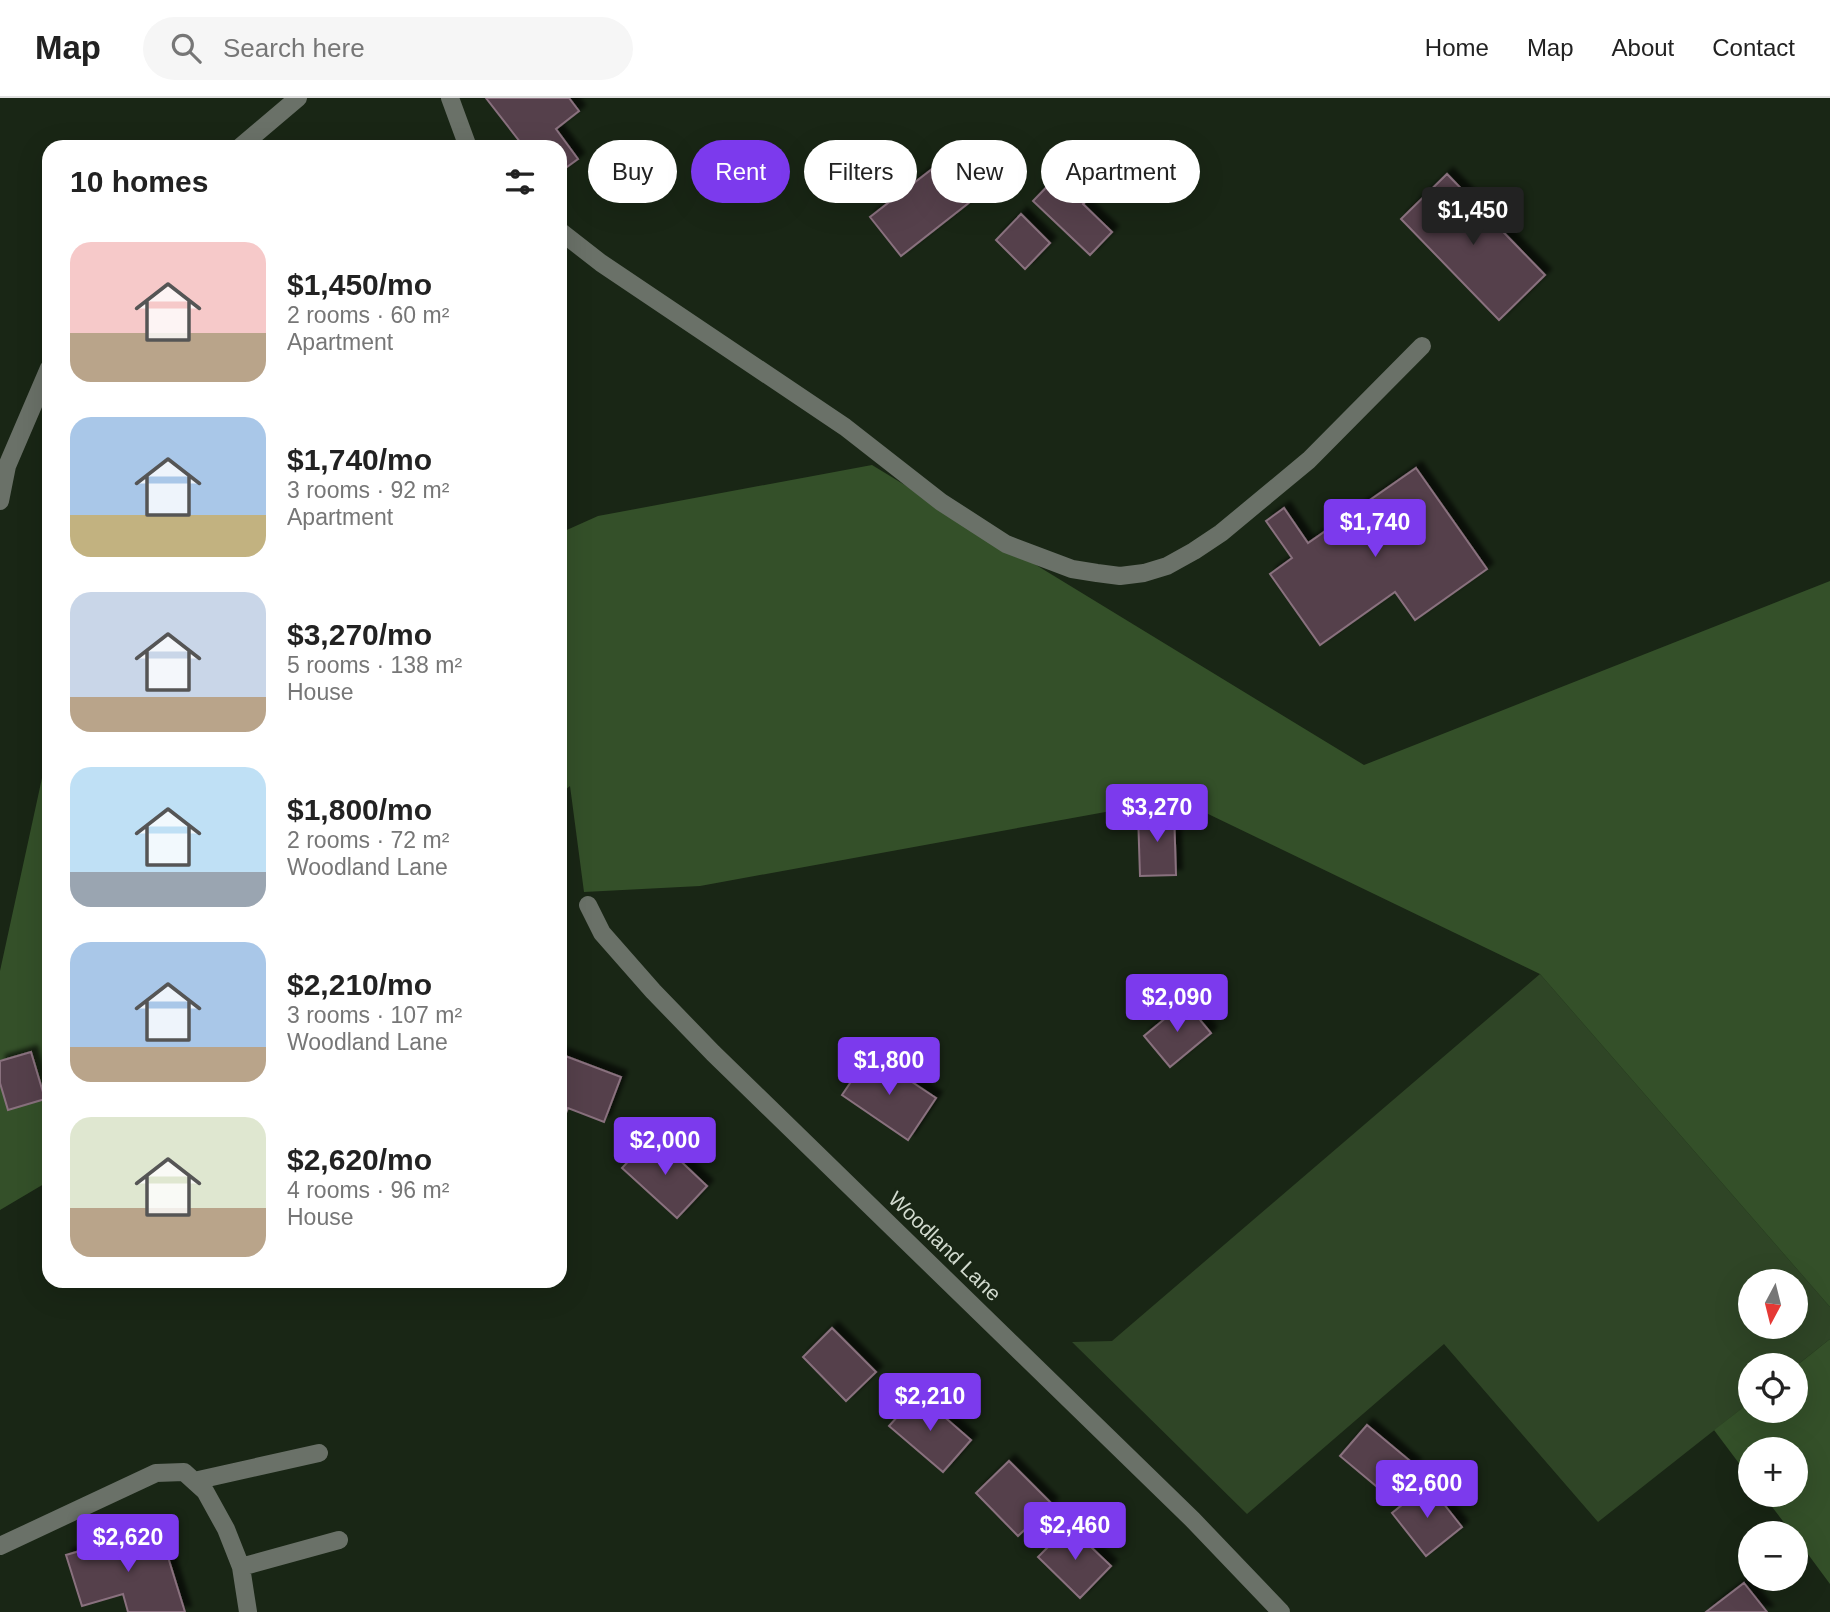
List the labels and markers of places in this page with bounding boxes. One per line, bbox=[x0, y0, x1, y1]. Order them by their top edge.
pin: $1,450 bbox=[1416, 188, 1530, 247]
pin: $1,740 bbox=[1318, 500, 1432, 559]
pin: $3,270 bbox=[1100, 784, 1214, 844]
pin: $2,090 bbox=[1120, 974, 1234, 1034]
pin: $1,800 bbox=[832, 1038, 946, 1097]
pin: $2,000 bbox=[608, 1118, 722, 1177]
pin: $2,210 bbox=[873, 1374, 987, 1433]
pin: $2,600 bbox=[1370, 1460, 1484, 1520]
pin: $2,460 bbox=[1018, 1502, 1132, 1562]
pin: $2,620 bbox=[71, 1514, 185, 1574]

